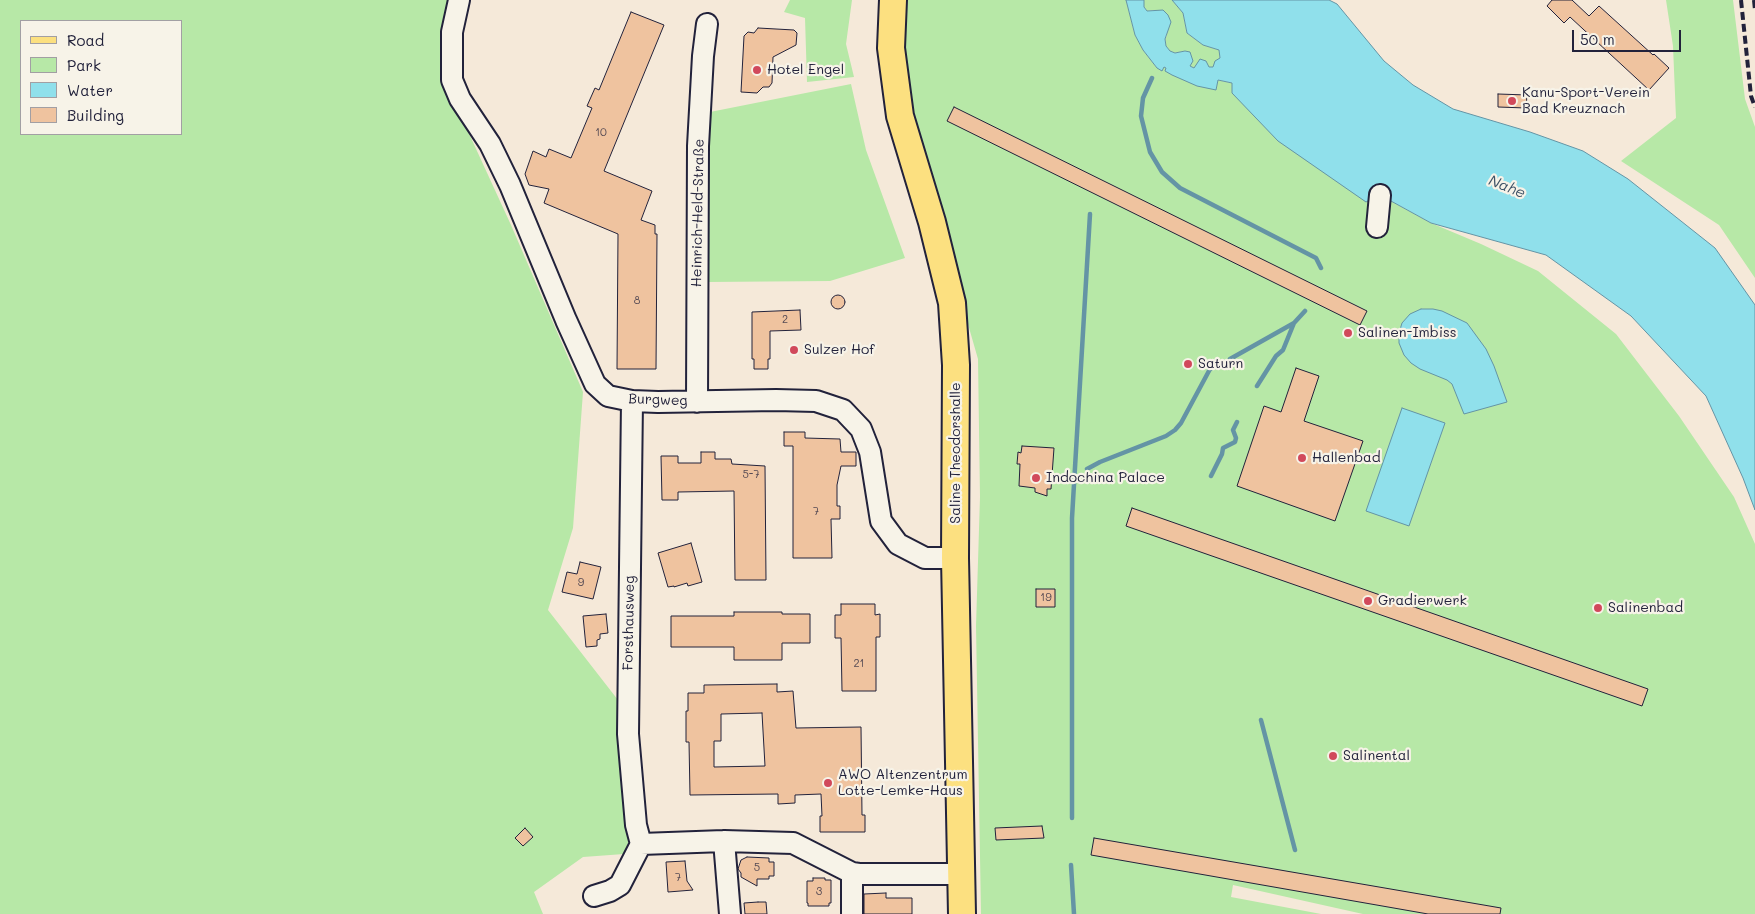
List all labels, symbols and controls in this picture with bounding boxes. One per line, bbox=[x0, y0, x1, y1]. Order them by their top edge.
legend bbox=[20, 20, 182, 135]
scale bar bbox=[1575, 20, 1684, 52]
text: 50 m bbox=[1580, 29, 1615, 49]
text: Road bbox=[67, 30, 104, 50]
text: Park bbox=[67, 55, 101, 75]
place label: Hotel Engel bbox=[767, 62, 844, 78]
marker: Hotel Engel bbox=[751, 64, 763, 76]
text: Water bbox=[67, 80, 113, 100]
place label: Kanu-Sport-Verein Bad Kreuznach bbox=[1522, 85, 1650, 118]
marker: Kanu-Sport-Verein Bad Kreuznach bbox=[1506, 95, 1518, 107]
text: Building bbox=[67, 105, 124, 125]
house number: 10 bbox=[595, 126, 607, 140]
street label: Heinrich-Held-Straße bbox=[688, 139, 708, 287]
water label: Nahe bbox=[1486, 172, 1528, 202]
house number: 8 bbox=[634, 294, 640, 308]
house number: 2 bbox=[782, 313, 788, 327]
place label: Salinen-Imbiss bbox=[1358, 325, 1457, 341]
marker: Salinen-Imbiss bbox=[1342, 327, 1354, 339]
place label: Sulzer Hof bbox=[804, 342, 875, 358]
marker: Sulzer Hof bbox=[788, 344, 800, 356]
place label: Saturn bbox=[1198, 356, 1243, 372]
marker: Saturn bbox=[1182, 358, 1194, 370]
street label: Saline Theodorshalle bbox=[948, 382, 964, 524]
street label: Burgweg bbox=[628, 391, 688, 409]
place label: Hallenbad bbox=[1312, 450, 1381, 466]
marker: Hallenbad bbox=[1296, 452, 1308, 464]
house number: 5-7 bbox=[742, 468, 760, 482]
place label: Indochina Palace bbox=[1046, 470, 1165, 486]
marker: Indochina Palace bbox=[1030, 472, 1042, 484]
house number: 7 bbox=[813, 505, 819, 519]
street label: Forsthausweg bbox=[620, 575, 638, 671]
house number: 9 bbox=[578, 576, 584, 590]
house number: 19 bbox=[1040, 591, 1052, 605]
place label: Gradierwerk bbox=[1378, 593, 1467, 609]
marker: Gradierwerk bbox=[1362, 595, 1374, 607]
place label: Salinenbad bbox=[1608, 600, 1683, 616]
marker: Salinenbad bbox=[1592, 602, 1604, 614]
house number: 21 bbox=[853, 657, 865, 671]
place label: Salinental bbox=[1343, 748, 1410, 764]
marker: Salinental bbox=[1327, 750, 1339, 762]
place label: AWO Altenzentrum Lotte-Lemke-Haus bbox=[838, 767, 968, 800]
marker: AWO Altenzentrum Lotte-Lemke-Haus bbox=[822, 777, 834, 789]
house number: 5 bbox=[754, 861, 760, 875]
house number: 7 bbox=[675, 871, 681, 885]
house number: 3 bbox=[816, 885, 822, 899]

